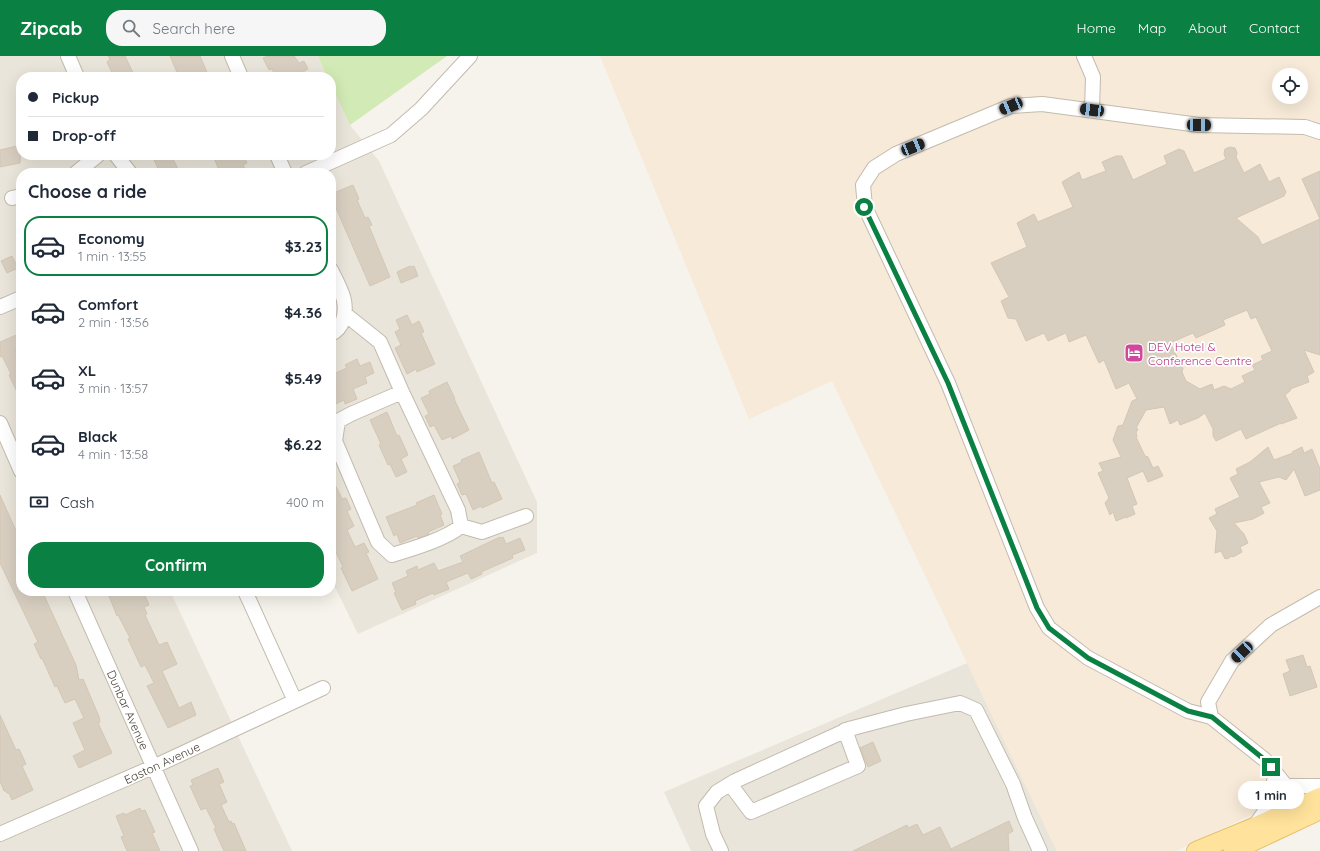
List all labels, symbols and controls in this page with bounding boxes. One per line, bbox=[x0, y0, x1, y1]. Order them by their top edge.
search box bbox=[106, 10, 386, 46]
text: Zipcab bbox=[20, 16, 82, 40]
icon: search bbox=[120, 17, 142, 39]
text: Search here bbox=[152, 19, 235, 38]
text: Home bbox=[1077, 19, 1116, 37]
text: Map bbox=[1138, 19, 1166, 37]
text: About bbox=[1188, 19, 1227, 37]
text: Contact bbox=[1249, 19, 1300, 37]
map controls bbox=[1272, 68, 1308, 104]
button: locate bbox=[1272, 68, 1308, 104]
text: Pickup bbox=[52, 88, 99, 107]
car bbox=[998, 96, 1024, 116]
car bbox=[1079, 103, 1105, 117]
car bbox=[1187, 119, 1211, 131]
text: Drop-off bbox=[52, 126, 116, 145]
car bbox=[900, 137, 926, 157]
text: Choose a ride bbox=[28, 180, 147, 203]
route start bbox=[855, 198, 873, 216]
icon: car bbox=[30, 228, 66, 264]
text: Economy bbox=[78, 229, 145, 248]
text: $3.23 bbox=[285, 237, 322, 256]
text: 1 min · 13:55 bbox=[78, 248, 146, 264]
icon: car bbox=[30, 294, 66, 330]
text: Comfort bbox=[78, 295, 139, 314]
text: $4.36 bbox=[284, 303, 322, 322]
text: 2 min · 13:56 bbox=[78, 314, 149, 330]
place label: DEV Hotel & Conference Centre bbox=[1148, 339, 1252, 368]
hotel icon: DEV Hotel & Conference Centre bbox=[1123, 342, 1145, 364]
icon: car bbox=[30, 360, 66, 396]
text: XL bbox=[78, 361, 96, 380]
text: $5.49 bbox=[285, 369, 322, 388]
text: 3 min · 13:57 bbox=[78, 380, 148, 396]
icon: car bbox=[30, 426, 66, 462]
text: Black bbox=[78, 427, 118, 446]
text: $6.22 bbox=[284, 435, 322, 454]
text: 4 min · 13:58 bbox=[78, 446, 148, 462]
icon: cash bbox=[28, 491, 50, 513]
text: Cash bbox=[60, 493, 94, 512]
text: 400 m bbox=[286, 494, 324, 510]
button: Confirm bbox=[28, 542, 324, 588]
car bbox=[1229, 639, 1255, 665]
street label: Dunbar Avenue bbox=[104, 668, 152, 752]
street label: Easton Avenue bbox=[122, 739, 203, 787]
route end bbox=[1262, 758, 1280, 776]
callout: 1 min bbox=[1238, 781, 1304, 809]
text: 1 min bbox=[1255, 787, 1287, 803]

